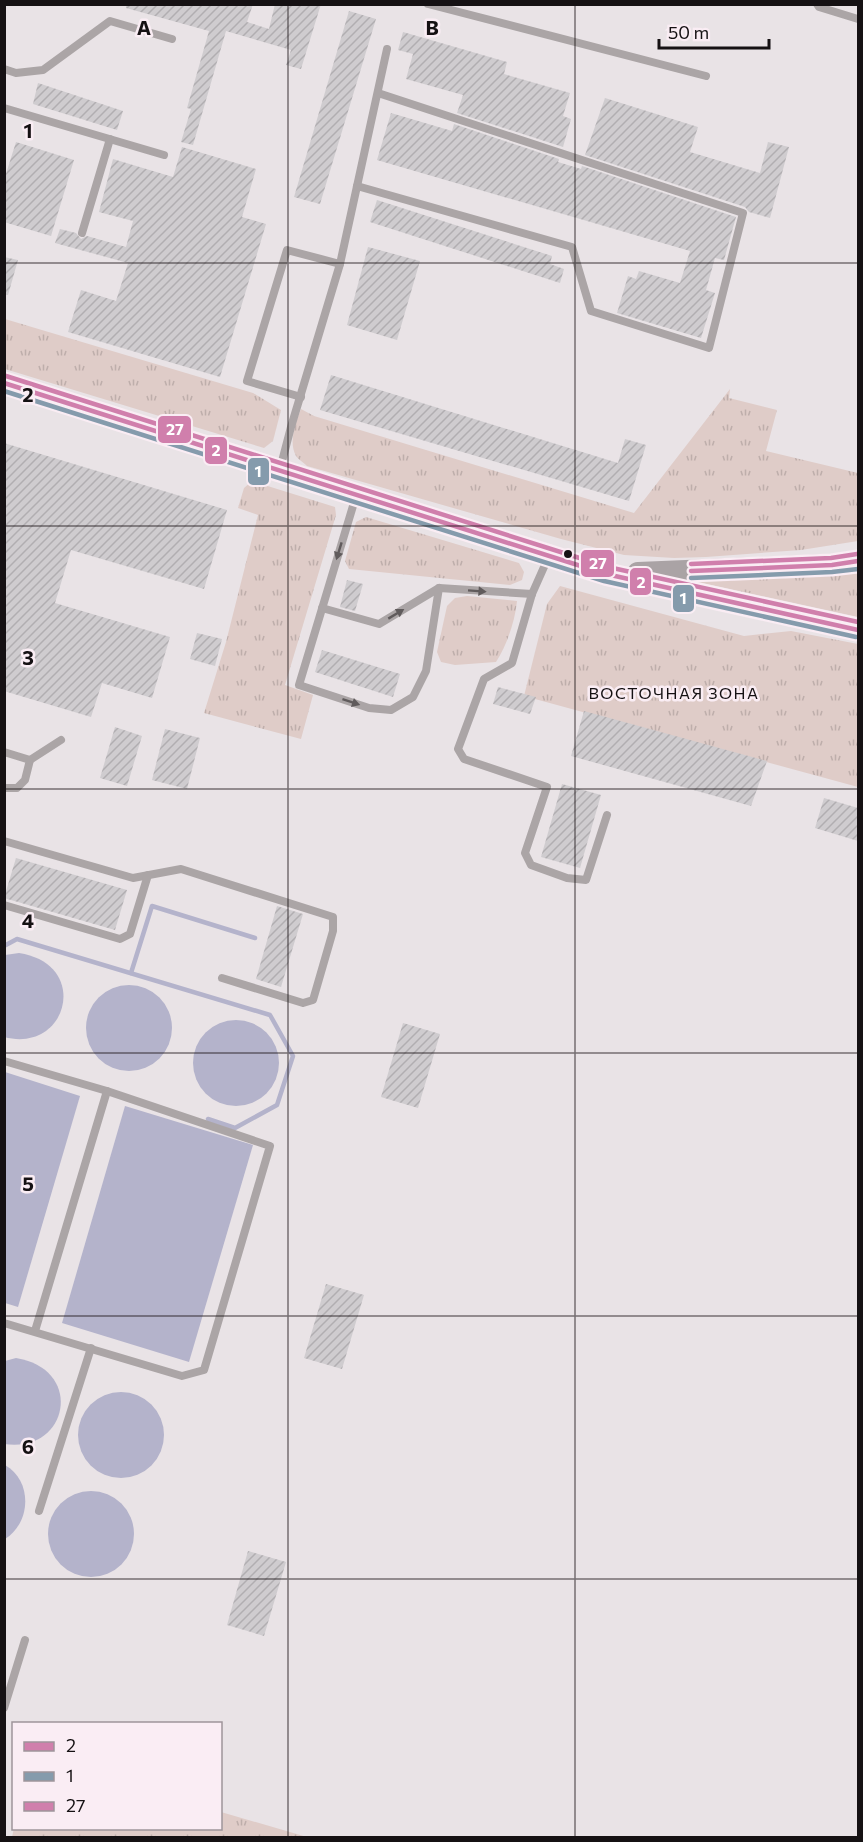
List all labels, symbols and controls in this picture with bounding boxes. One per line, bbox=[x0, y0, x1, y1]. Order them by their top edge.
scale bar bbox=[659, 12, 768, 50]
text: A bbox=[137, 15, 151, 39]
text: B bbox=[425, 15, 439, 39]
text: 50 m bbox=[668, 21, 709, 43]
text: 1 bbox=[23, 118, 33, 142]
text: 2 bbox=[22, 382, 34, 406]
line badge: 27 bbox=[157, 415, 192, 444]
text: 27 bbox=[166, 419, 184, 438]
line badge: 2 bbox=[204, 436, 228, 465]
text: 2 bbox=[211, 440, 221, 459]
line badge: 1 bbox=[247, 457, 270, 486]
text: 1 bbox=[254, 461, 262, 480]
one-way arrow bbox=[334, 542, 343, 560]
unlabelled marker bbox=[562, 548, 574, 560]
line badge: 27 bbox=[580, 549, 615, 578]
text: 27 bbox=[589, 553, 607, 572]
line badge: 2 bbox=[629, 567, 652, 596]
text: 2 bbox=[636, 572, 646, 591]
line badge: 1 bbox=[672, 584, 695, 613]
one-way arrow bbox=[467, 586, 486, 595]
text: 1 bbox=[679, 588, 687, 607]
one-way arrow bbox=[388, 608, 404, 619]
text: 3 bbox=[22, 645, 34, 669]
district label: ВОСТОЧНАЯ ЗОНА bbox=[588, 683, 760, 702]
one-way arrow bbox=[343, 698, 361, 707]
text: 4 bbox=[22, 908, 34, 932]
text: 5 bbox=[22, 1171, 34, 1195]
text: 6 bbox=[22, 1434, 34, 1458]
legend bbox=[12, 1722, 222, 1830]
text: 2 bbox=[66, 1734, 76, 1756]
text: 1 bbox=[66, 1764, 74, 1786]
text: 27 bbox=[66, 1794, 85, 1816]

